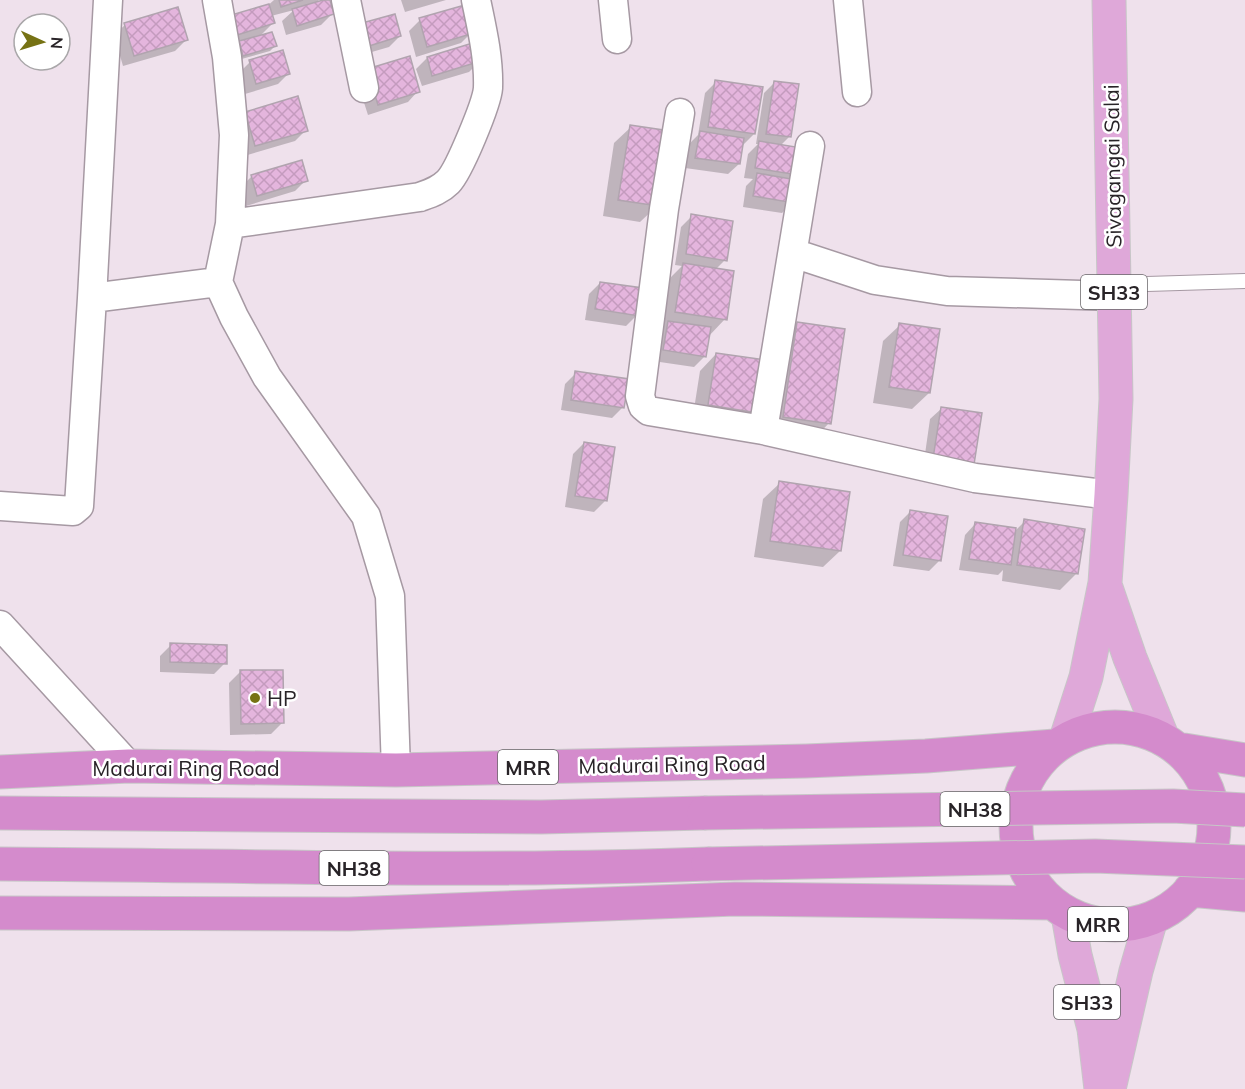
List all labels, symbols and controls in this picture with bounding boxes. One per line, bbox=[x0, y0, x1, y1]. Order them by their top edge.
north arrow bbox=[12, 12, 72, 72]
text: N bbox=[47, 36, 67, 50]
street label: Sivagangai Salai bbox=[1098, 84, 1126, 248]
road number: SH33 bbox=[1081, 275, 1147, 309]
place label: HP bbox=[267, 685, 297, 711]
marker: HP bbox=[248, 691, 262, 705]
street label: Madurai Ring Road bbox=[578, 749, 766, 779]
road number: MRR bbox=[498, 750, 558, 784]
street label: Madurai Ring Road bbox=[92, 755, 280, 781]
road number: NH38 bbox=[940, 792, 1010, 826]
road number: NH38 bbox=[320, 851, 388, 885]
road number: MRR bbox=[1068, 907, 1128, 941]
road number: SH33 bbox=[1054, 985, 1120, 1019]

